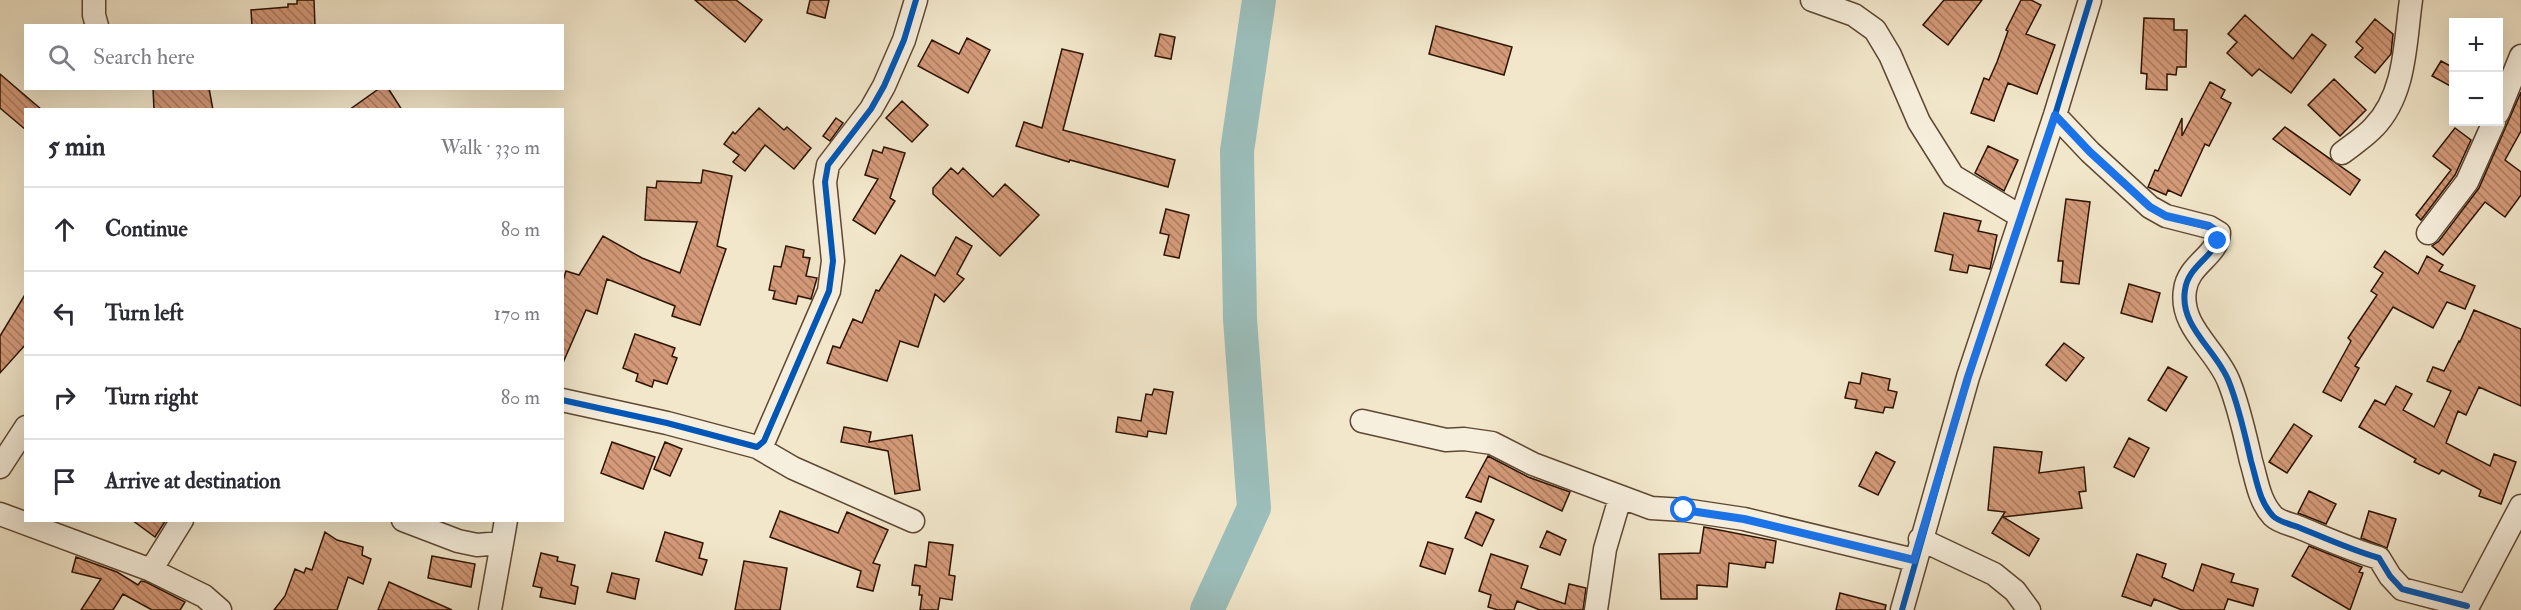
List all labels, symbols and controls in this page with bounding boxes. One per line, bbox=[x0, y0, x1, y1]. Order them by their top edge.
map controls bbox=[2449, 18, 2503, 126]
button: + bbox=[2449, 18, 2503, 72]
search box bbox=[24, 24, 564, 90]
icon: search bbox=[45, 41, 78, 74]
text: Search here bbox=[93, 43, 195, 71]
button: − bbox=[2449, 72, 2503, 126]
text: 5 min bbox=[48, 131, 105, 163]
text: Walk · 330 m bbox=[441, 135, 540, 160]
icon: ahead bbox=[48, 213, 81, 246]
text: Continue bbox=[105, 215, 188, 243]
text: 80 m bbox=[501, 217, 540, 242]
route end bbox=[2204, 227, 2230, 253]
icon: left bbox=[48, 297, 81, 330]
text: Turn left bbox=[105, 299, 184, 327]
text: 170 m bbox=[494, 301, 540, 326]
icon: right bbox=[48, 381, 81, 414]
text: Turn right bbox=[105, 383, 198, 411]
text: 80 m bbox=[501, 385, 540, 410]
icon: arrive bbox=[48, 465, 81, 498]
text: Arrive at destination bbox=[105, 467, 281, 495]
route start bbox=[1670, 496, 1696, 522]

